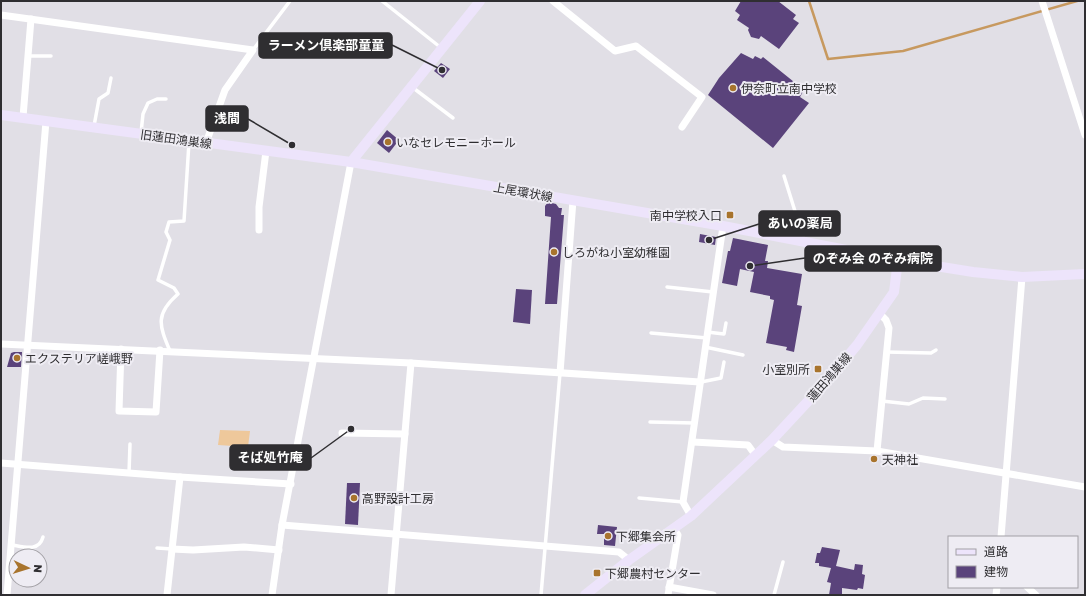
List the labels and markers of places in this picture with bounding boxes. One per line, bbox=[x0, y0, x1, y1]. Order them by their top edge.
callout: ラーメン倶楽部童童 bbox=[259, 33, 392, 58]
place label: 伊奈町立南中学校 bbox=[741, 81, 837, 96]
marker: 伊奈町立南中学校 bbox=[728, 83, 738, 93]
callout: 浅間 bbox=[206, 106, 248, 131]
place label: いなセレモニーホール bbox=[396, 135, 516, 150]
marker: いなセレモニーホール bbox=[383, 137, 393, 147]
place label: 南中学校入口 bbox=[650, 208, 722, 223]
marker: 南中学校入口 bbox=[725, 210, 735, 220]
callout: あいの薬局 bbox=[759, 211, 840, 236]
place label: しろがね小室幼稚園 bbox=[562, 245, 670, 260]
callout: のぞみ会 のぞみ病院 bbox=[805, 246, 941, 271]
marker: しろがね小室幼稚園 bbox=[549, 247, 559, 257]
place label: エクステリア嵯峨野 bbox=[25, 351, 133, 366]
marker: エクステリア嵯峨野 bbox=[12, 353, 22, 363]
place label: 小室別所 bbox=[762, 362, 810, 377]
marker: 小室別所 bbox=[813, 364, 823, 374]
callout: そば処竹庵 bbox=[230, 445, 311, 470]
place label: 天神社 bbox=[882, 452, 918, 467]
marker: 天神社 bbox=[869, 454, 879, 464]
place label: 高野設計工房 bbox=[362, 491, 434, 506]
marker: 高野設計工房 bbox=[349, 493, 359, 503]
place label: 下郷集会所 bbox=[616, 529, 676, 544]
marker: 下郷集会所 bbox=[603, 531, 613, 541]
place label: 下郷農村センター bbox=[605, 566, 701, 581]
marker: 下郷農村センター bbox=[592, 568, 602, 578]

